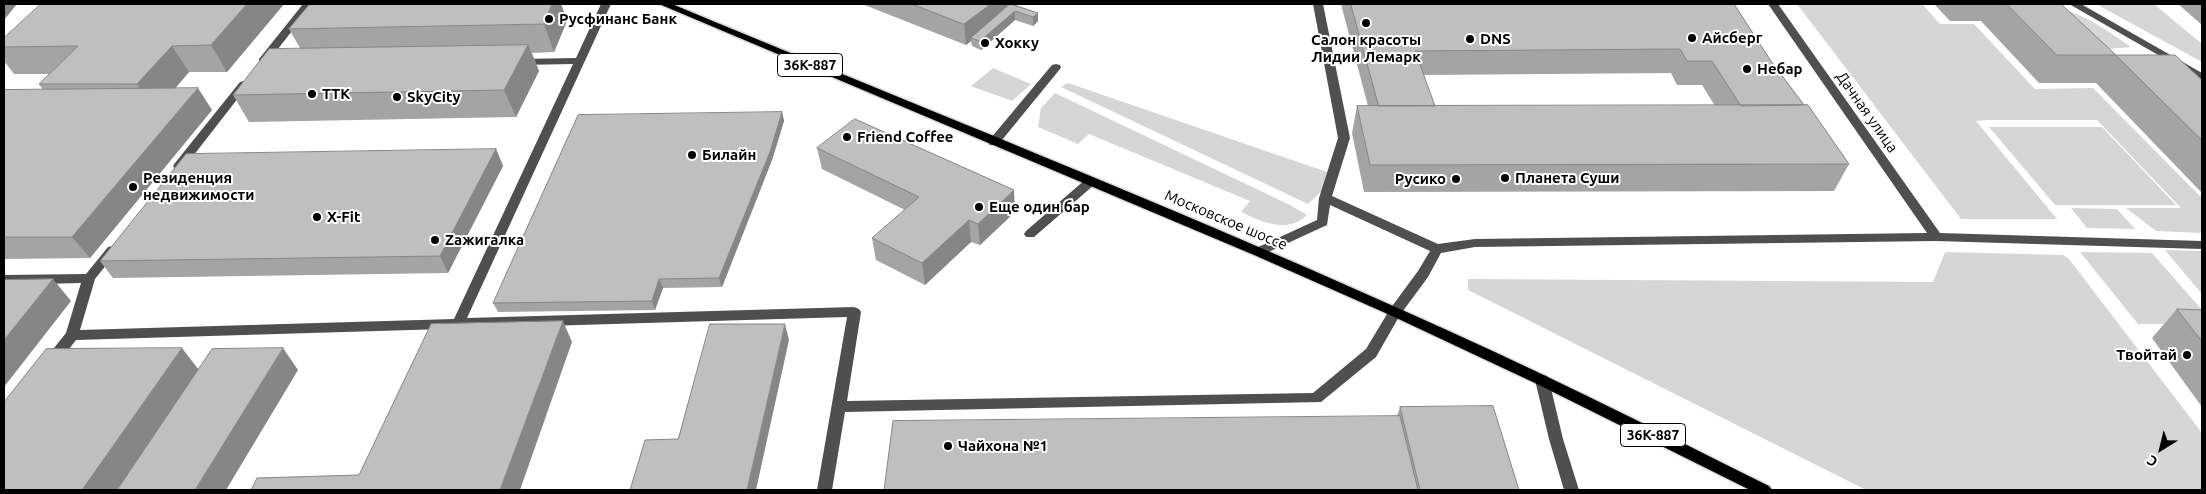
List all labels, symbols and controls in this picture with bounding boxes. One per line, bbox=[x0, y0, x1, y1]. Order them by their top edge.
place label: Русфинанс Банк bbox=[559, 10, 677, 28]
marker: Русфинанс Банк bbox=[543, 13, 555, 25]
marker: Салон красоты Лидии Лемарк bbox=[1360, 17, 1372, 29]
place label: Айсберг bbox=[1702, 29, 1762, 47]
place label: DNS bbox=[1480, 30, 1511, 48]
place label: Салон красоты Лидии Лемарк bbox=[1311, 31, 1421, 66]
marker: Айсберг bbox=[1686, 32, 1698, 44]
marker: DNS bbox=[1464, 33, 1476, 45]
place label: Хокку bbox=[995, 34, 1039, 52]
marker: Хокку bbox=[979, 37, 991, 49]
road number: 36К-887 bbox=[778, 54, 842, 76]
place label: Небар bbox=[1757, 60, 1803, 78]
marker: Небар bbox=[1741, 63, 1753, 75]
street label: Дачная улица bbox=[1832, 68, 1902, 156]
place label: ТТК bbox=[322, 85, 350, 103]
marker: ТТК bbox=[306, 88, 318, 100]
place label: SkyCity bbox=[407, 88, 460, 106]
marker: SkyCity bbox=[391, 91, 403, 103]
place label: Friend Coffee bbox=[857, 128, 953, 146]
marker: Friend Coffee bbox=[841, 131, 853, 143]
place label: Билайн bbox=[702, 146, 756, 164]
marker: Билайн bbox=[686, 149, 698, 161]
place label: Резиденция недвижимости bbox=[143, 169, 254, 204]
place label: Планета Суши bbox=[1515, 169, 1619, 187]
place label: Русико bbox=[1395, 170, 1446, 188]
marker: Планета Суши bbox=[1499, 172, 1511, 184]
marker: Русико bbox=[1450, 173, 1462, 185]
marker: Резиденция недвижимости bbox=[127, 181, 139, 193]
street label: Московское шоссе bbox=[1162, 186, 1290, 254]
place label: Еще один бар bbox=[989, 198, 1090, 216]
marker: Еще один бар bbox=[973, 201, 985, 213]
place label: X-Fit bbox=[327, 208, 360, 226]
marker: X-Fit bbox=[311, 211, 323, 223]
place label: Zажигалка bbox=[445, 231, 524, 249]
marker: Zажигалка bbox=[429, 234, 441, 246]
place label: Твойтай bbox=[2116, 346, 2177, 364]
marker: Твойтай bbox=[2181, 349, 2193, 361]
road number: 36К-887 bbox=[1620, 424, 1686, 446]
north arrow bbox=[2136, 424, 2186, 474]
place label: Чайхона №1 bbox=[958, 437, 1048, 455]
marker: Чайхона №1 bbox=[942, 440, 954, 452]
text: С bbox=[2144, 452, 2161, 470]

